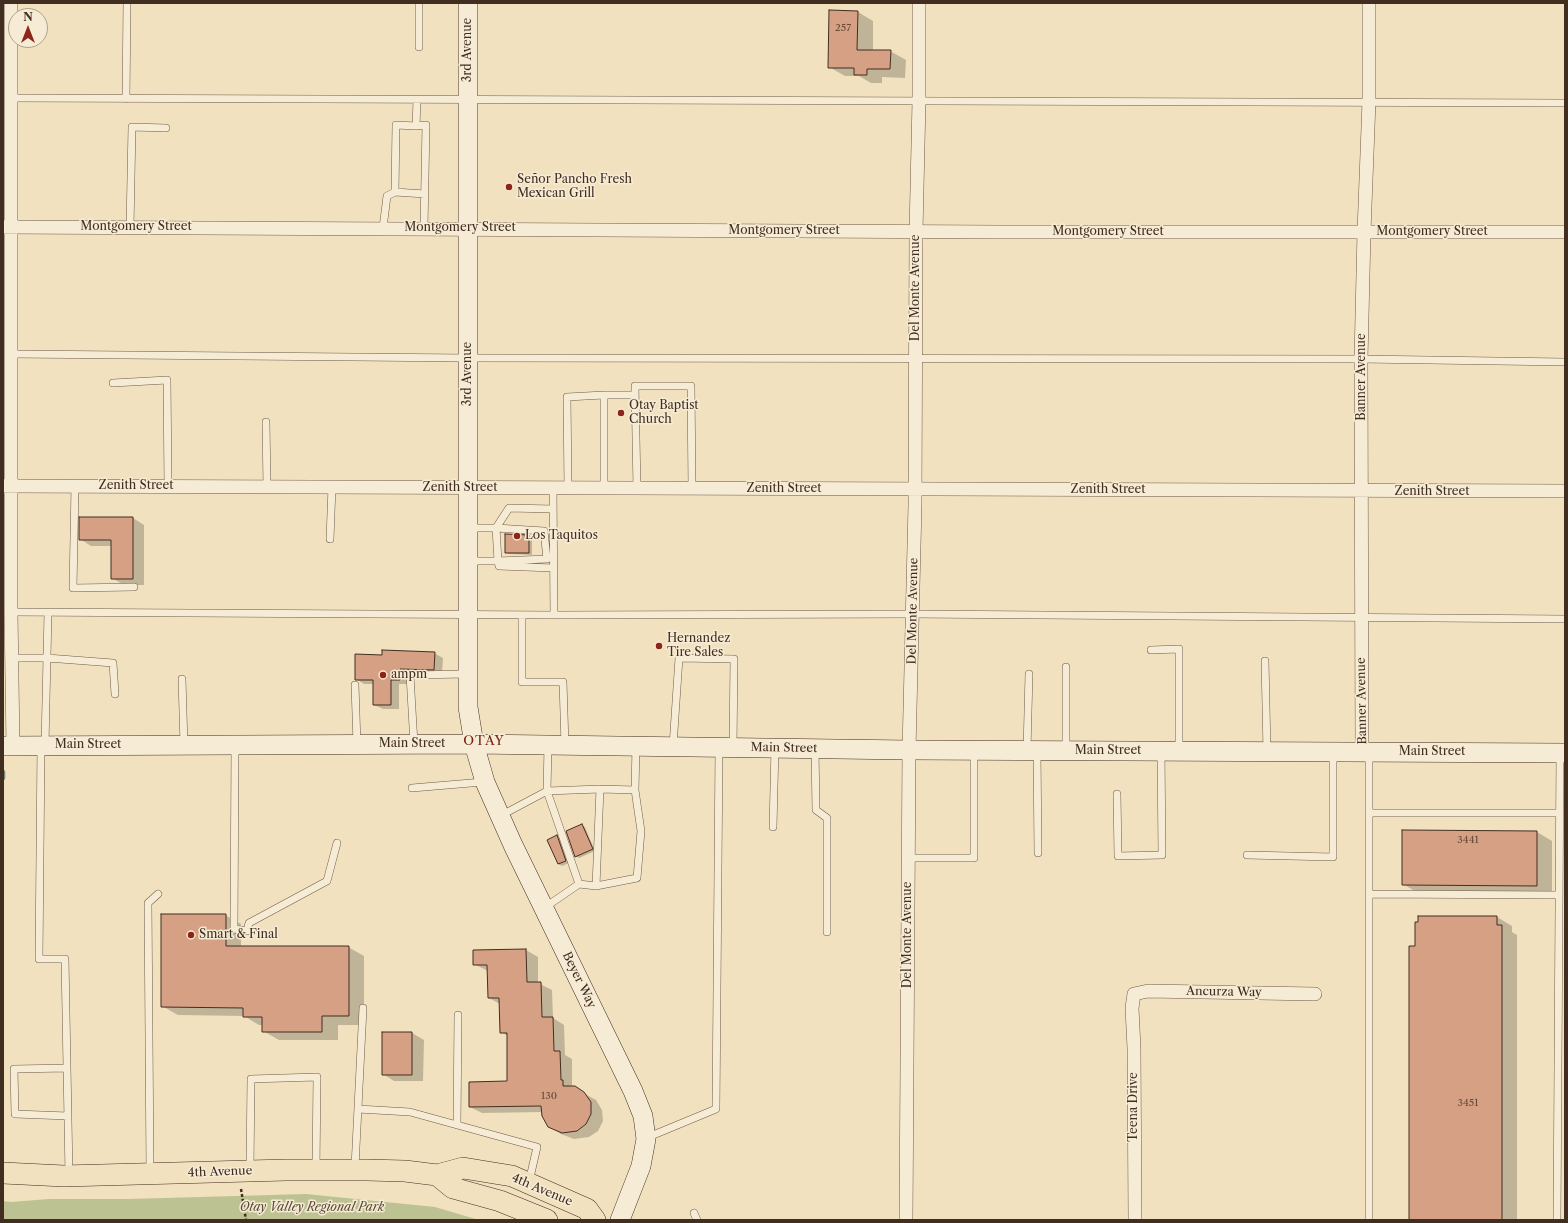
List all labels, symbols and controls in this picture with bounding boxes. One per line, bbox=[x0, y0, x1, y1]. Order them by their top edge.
north arrow bbox=[8, 8, 48, 48]
text: N bbox=[23, 10, 33, 24]
street label: 3rd Avenue bbox=[461, 18, 475, 82]
house number: 257 bbox=[835, 22, 851, 34]
place label: Señor Pancho Fresh Mexican Grill bbox=[517, 173, 632, 201]
marker: Señor Pancho Fresh Mexican Grill bbox=[504, 182, 514, 192]
street label: Montgomery Street bbox=[80, 220, 192, 234]
street label: Montgomery Street bbox=[404, 221, 516, 235]
street label: Montgomery Street bbox=[728, 224, 840, 238]
street label: Montgomery Street bbox=[1052, 225, 1164, 239]
street label: Montgomery Street bbox=[1376, 225, 1488, 239]
street label: Del Monte Avenue bbox=[909, 235, 923, 341]
street label: Banner Avenue bbox=[1355, 333, 1369, 421]
street label: 3rd Avenue bbox=[461, 342, 475, 406]
place label: Otay Baptist Church bbox=[629, 399, 699, 427]
marker: Otay Baptist Church bbox=[616, 408, 626, 418]
street label: Zenith Street bbox=[99, 479, 173, 493]
street label: Zenith Street bbox=[423, 481, 497, 495]
street label: Zenith Street bbox=[747, 482, 821, 496]
street label: Zenith Street bbox=[1071, 483, 1145, 497]
street label: Zenith Street bbox=[1395, 485, 1469, 499]
place label: Los Taquitos bbox=[525, 529, 598, 543]
marker: Los Taquitos bbox=[512, 531, 522, 541]
street label: Del Monte Avenue bbox=[905, 558, 921, 664]
place label: Hernandez Tire Sales bbox=[667, 632, 730, 660]
marker: Hernandez Tire Sales bbox=[654, 641, 664, 651]
street label: Banner Avenue bbox=[1354, 657, 1370, 745]
place label: ampm bbox=[391, 668, 427, 682]
marker: ampm bbox=[378, 670, 388, 680]
district label: OTAY bbox=[463, 733, 505, 749]
street label: Main Street bbox=[379, 737, 445, 751]
street label: Main Street bbox=[55, 738, 121, 752]
street label: Main Street bbox=[751, 740, 817, 756]
street label: Main Street bbox=[1075, 744, 1141, 758]
street label: Main Street bbox=[1399, 745, 1465, 759]
house number: 3441 bbox=[1457, 834, 1479, 846]
street label: Del Monte Avenue bbox=[901, 882, 915, 988]
place label: Smart & Final bbox=[199, 928, 278, 942]
marker: Smart & Final bbox=[186, 930, 196, 940]
street label: Beyer Way bbox=[559, 949, 599, 1011]
street label: Ancurza Way bbox=[1186, 984, 1262, 1000]
street label: Teena Drive bbox=[1127, 1072, 1141, 1142]
house number: 130 bbox=[541, 1090, 557, 1102]
house number: 3451 bbox=[1458, 1097, 1478, 1109]
street label: 4th Avenue bbox=[187, 1164, 253, 1180]
street label: 4th Avenue bbox=[509, 1171, 575, 1209]
park label: Otay Valley Regional Park bbox=[240, 1201, 384, 1215]

